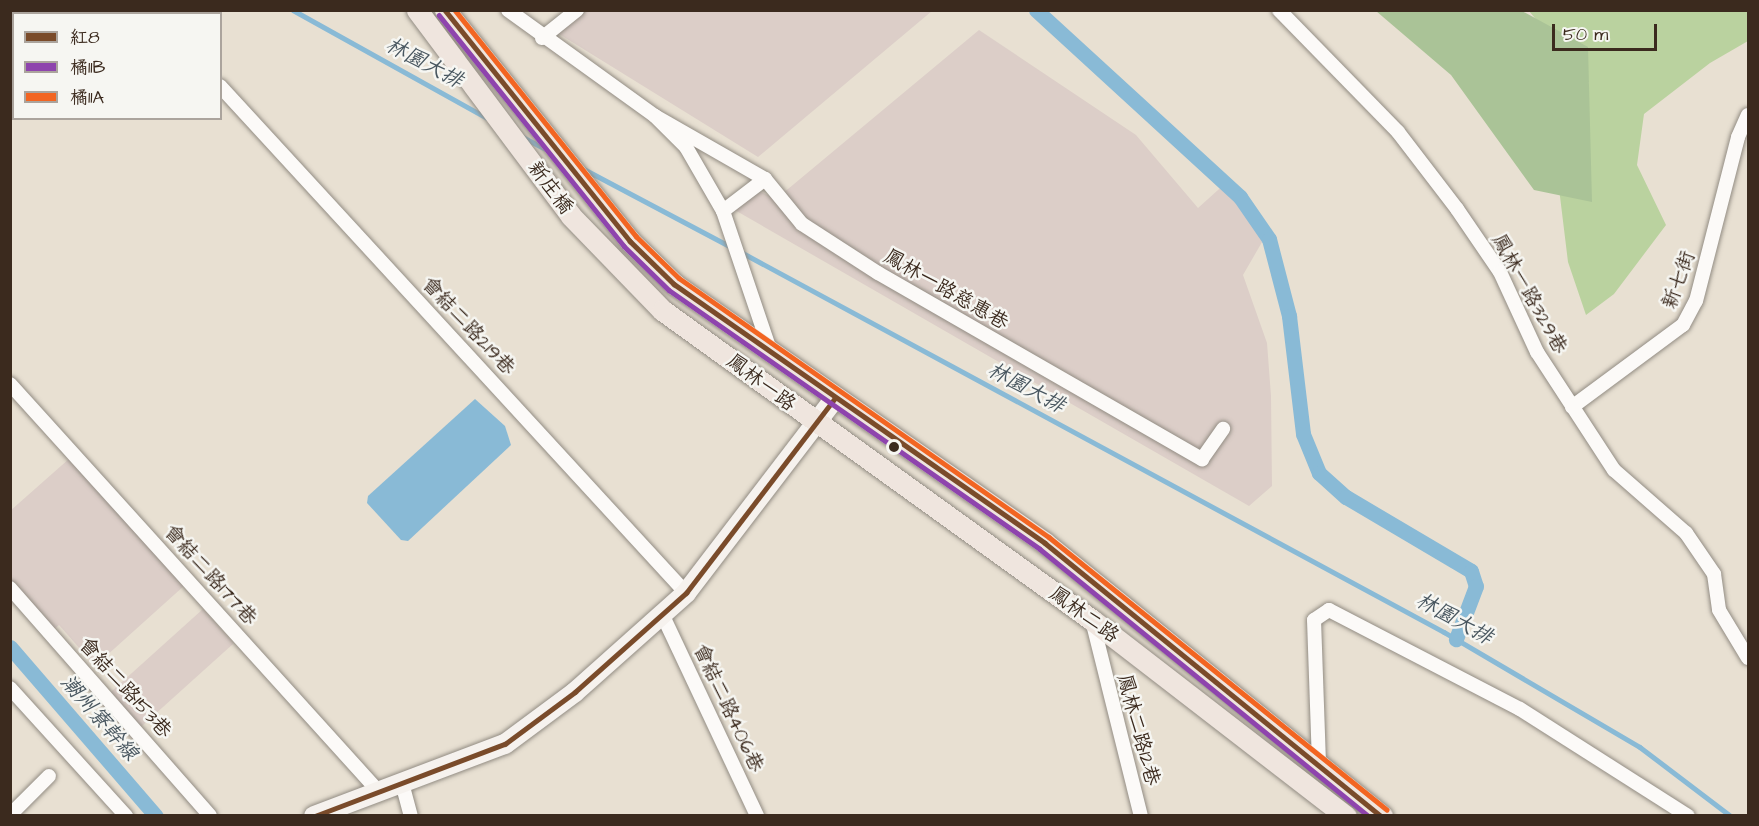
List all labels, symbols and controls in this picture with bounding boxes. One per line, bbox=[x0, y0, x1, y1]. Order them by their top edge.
legend bbox=[12, 12, 222, 120]
scale bar bbox=[1555, 12, 1660, 50]
text: 50 m bbox=[1563, 22, 1608, 47]
text: 紅8 bbox=[70, 25, 100, 50]
water label: 林園大排 bbox=[381, 32, 467, 94]
text: 橘11B bbox=[70, 55, 105, 80]
text: 橘11A bbox=[70, 85, 104, 110]
street label: 新庄橋 bbox=[522, 157, 578, 219]
street label: 鳳林一路329巷 bbox=[1486, 230, 1572, 358]
street label: 鳳林一路慈惠巷 bbox=[879, 245, 1013, 335]
street label: 新七街 bbox=[1657, 248, 1701, 312]
street label: 會結二路219巷 bbox=[416, 272, 520, 380]
street label: 鳳林一路 bbox=[722, 349, 800, 417]
water label: 林園大排 bbox=[983, 357, 1069, 419]
unlabelled marker bbox=[888, 441, 900, 453]
street label: 會結二路177巷 bbox=[159, 520, 261, 630]
street label: 鳳林二路 bbox=[1045, 582, 1123, 648]
water label: 林園大排 bbox=[1411, 588, 1497, 650]
street label: 會結二路153巷 bbox=[74, 633, 176, 743]
street label: 會結二路406巷 bbox=[688, 640, 768, 776]
water label: 潮州寮幹線 bbox=[55, 670, 143, 766]
street label: 鳳林二路12巷 bbox=[1112, 672, 1164, 788]

